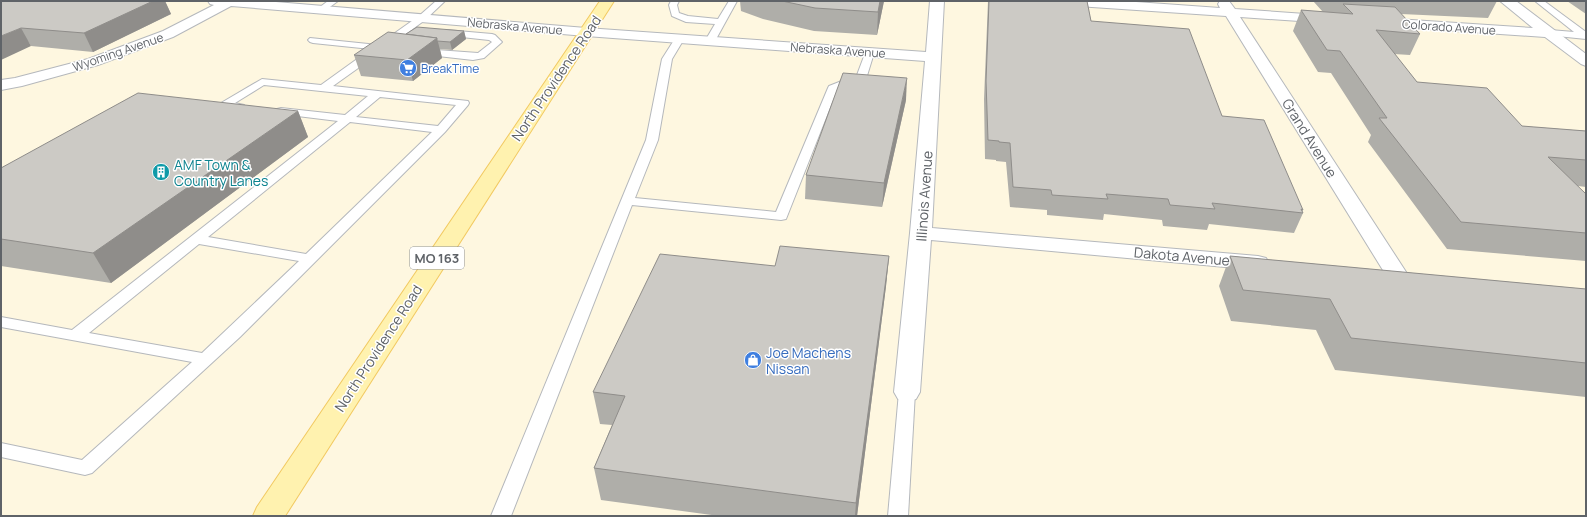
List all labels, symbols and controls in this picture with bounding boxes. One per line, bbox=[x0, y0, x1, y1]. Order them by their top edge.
street label: North Providence Road bbox=[507, 11, 605, 145]
street label: Nebraska Avenue bbox=[467, 13, 563, 39]
street label: Colorado Avenue bbox=[1402, 15, 1496, 39]
street label: Wyoming Avenue bbox=[70, 28, 166, 76]
street label: Nebraska Avenue bbox=[790, 38, 886, 62]
supermarket icon: BreakTime bbox=[398, 58, 418, 78]
place label: BreakTime bbox=[421, 60, 479, 77]
street label: Grand Avenue bbox=[1278, 95, 1342, 181]
street label: Illinois Avenue bbox=[911, 150, 937, 242]
place label: AMF Town & Country Lanes bbox=[174, 155, 268, 190]
building icon: AMF Town & Country Lanes bbox=[151, 162, 171, 182]
street label: Dakota Avenue bbox=[1133, 242, 1231, 270]
road number: MO 163 bbox=[410, 247, 464, 269]
street label: North Providence Road bbox=[330, 281, 426, 415]
place label: Joe Machens Nissan bbox=[766, 343, 851, 378]
shop icon: Joe Machens Nissan bbox=[743, 350, 763, 370]

